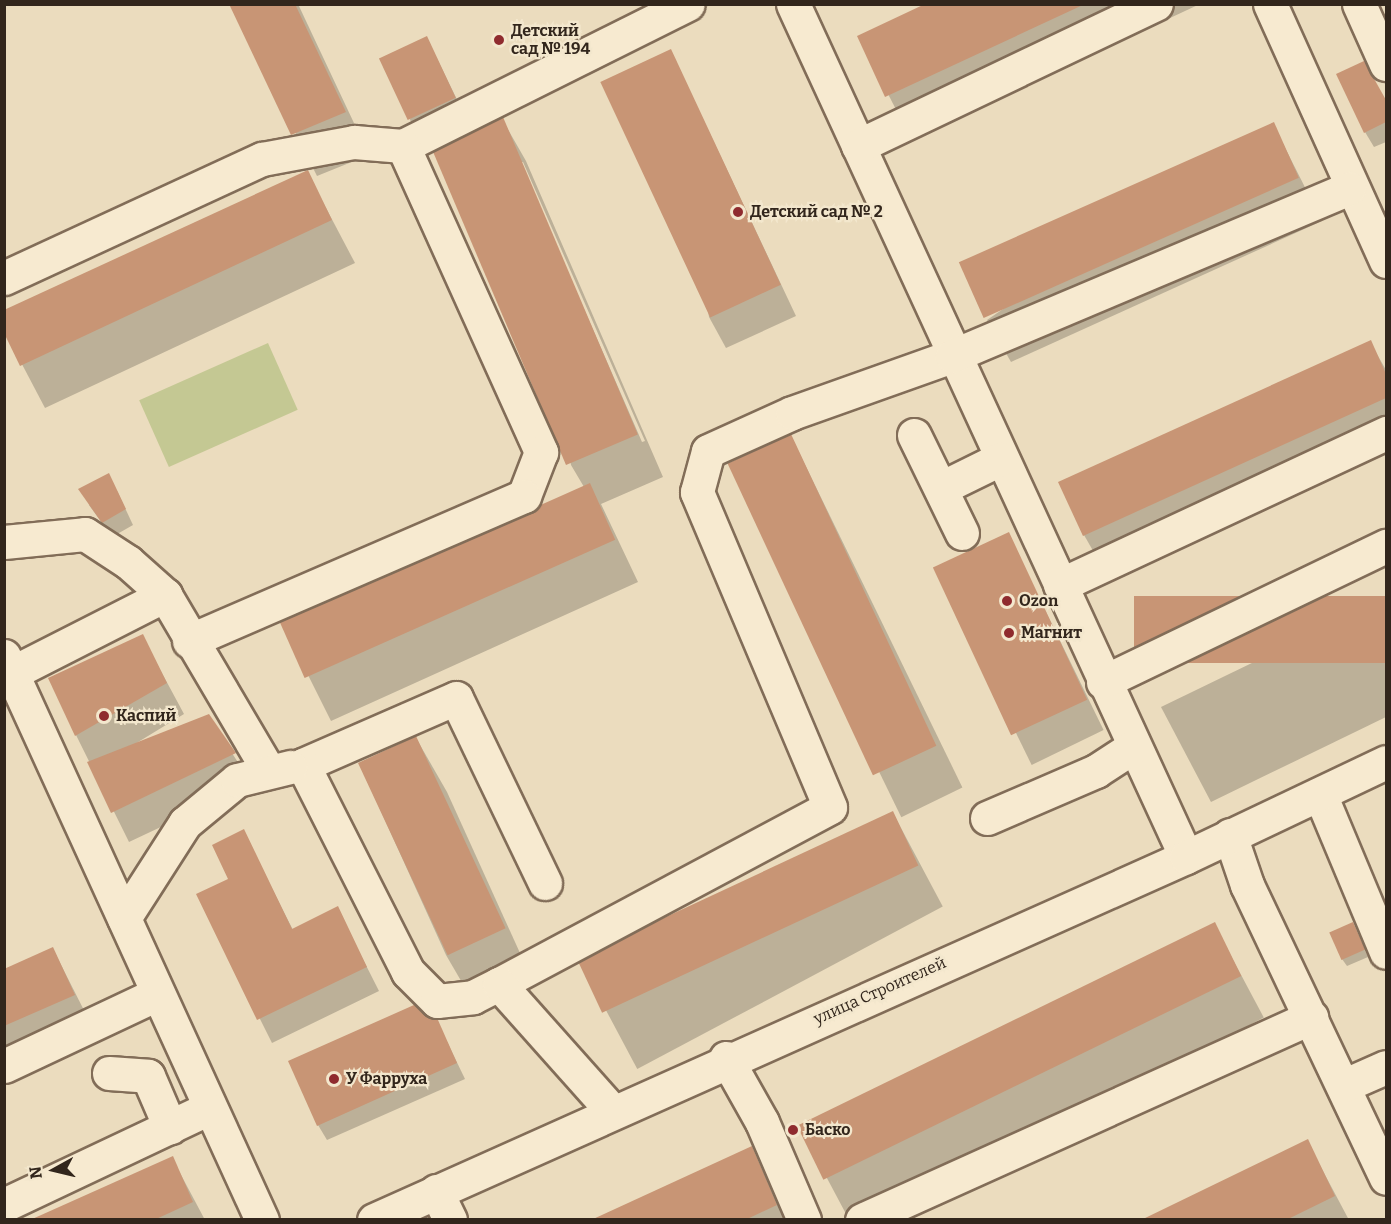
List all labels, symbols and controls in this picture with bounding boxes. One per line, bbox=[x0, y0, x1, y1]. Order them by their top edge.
place label: Детский сад № 194 bbox=[511, 21, 590, 59]
marker: Детский сад № 194 bbox=[492, 33, 506, 47]
place label: Детский сад № 2 bbox=[750, 202, 883, 222]
marker: Детский сад № 2 bbox=[731, 205, 745, 219]
place label: Ozon bbox=[1019, 591, 1058, 611]
marker: Ozon bbox=[1000, 594, 1014, 608]
place label: Магнит bbox=[1021, 623, 1082, 643]
marker: Магнит bbox=[1002, 626, 1016, 640]
place label: Каспий bbox=[116, 706, 176, 726]
marker: Каспий bbox=[97, 709, 111, 723]
street label: улица Строителей bbox=[811, 953, 949, 1029]
place label: У Фарруха bbox=[346, 1069, 427, 1089]
marker: У Фарруха bbox=[327, 1072, 341, 1086]
place label: Баско bbox=[805, 1120, 850, 1140]
marker: Баско bbox=[786, 1123, 800, 1137]
north arrow bbox=[24, 1140, 84, 1200]
text: N bbox=[25, 1165, 46, 1180]

